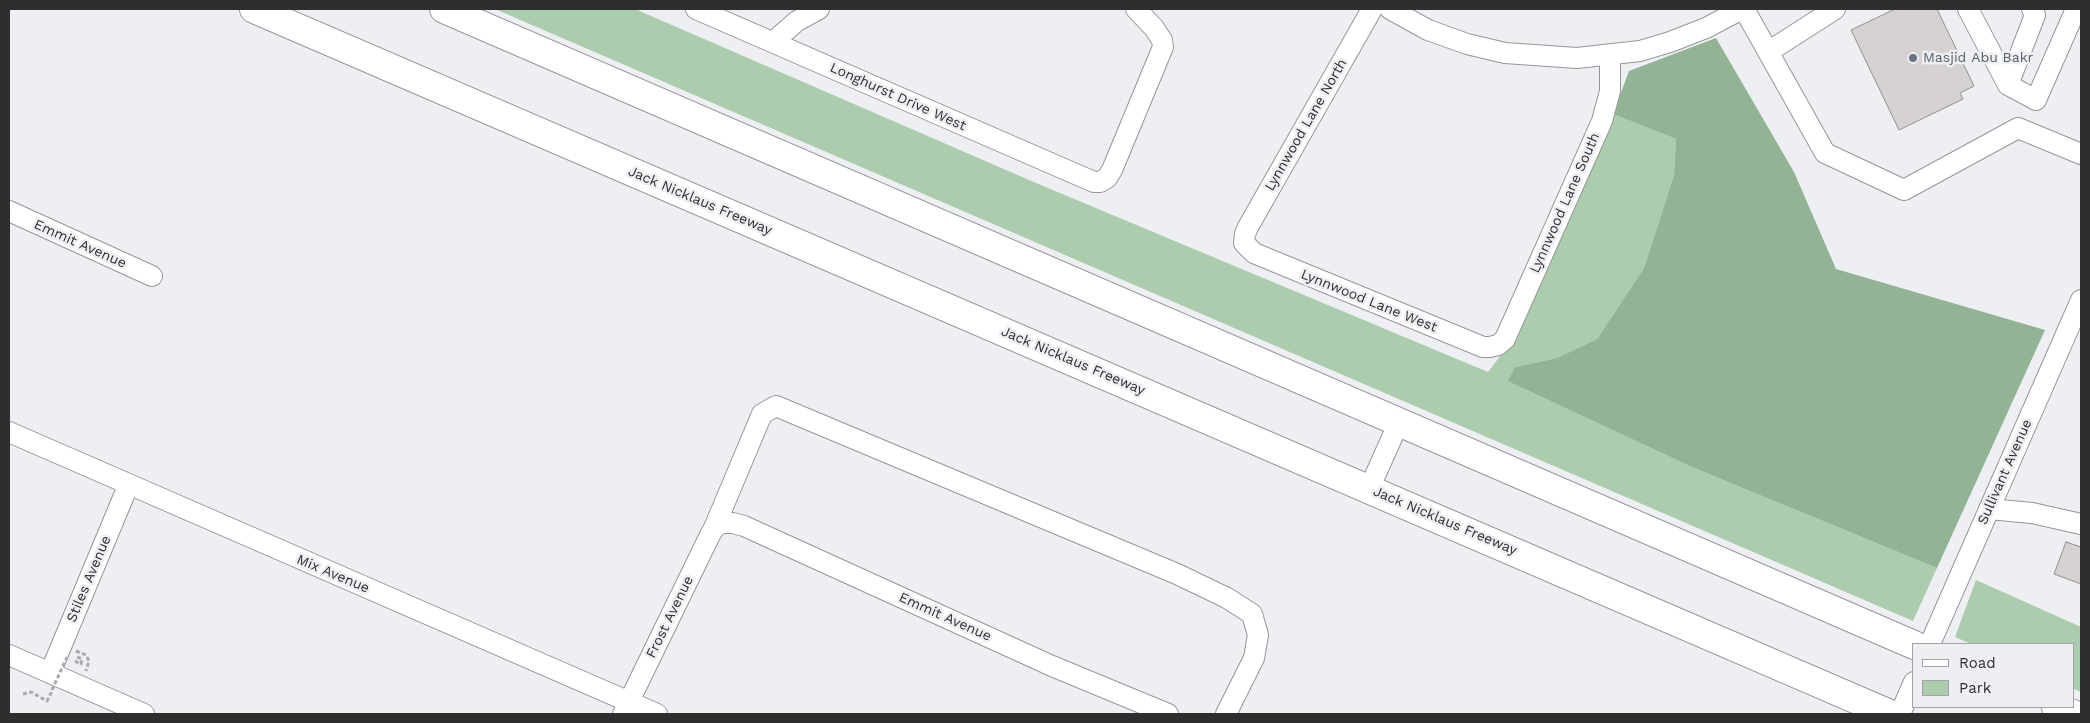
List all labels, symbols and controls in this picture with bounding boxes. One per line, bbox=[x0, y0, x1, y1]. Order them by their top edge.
place label: Masjid Abu Bakr bbox=[1923, 50, 2033, 66]
marker: Masjid Abu Bakr bbox=[1907, 52, 1919, 64]
street label: Lynnwood Lane North bbox=[1261, 56, 1351, 194]
street label: Longhurst Drive West bbox=[827, 59, 969, 135]
street label: Lynnwood Lane South bbox=[1526, 130, 1604, 276]
street label: Jack Nicklaus Freeway bbox=[626, 163, 774, 239]
street label: Emmit Avenue bbox=[31, 216, 129, 272]
street label: Lynnwood Lane West bbox=[1298, 266, 1440, 336]
street label: Jack Nicklaus Freeway bbox=[999, 323, 1147, 399]
street label: Sullivant Avenue bbox=[1974, 417, 2036, 527]
street label: Jack Nicklaus Freeway bbox=[1371, 483, 1519, 559]
street label: Stiles Avenue bbox=[63, 533, 115, 625]
street label: Mix Avenue bbox=[294, 551, 372, 597]
street label: Frost Avenue bbox=[643, 573, 697, 661]
street label: Emmit Avenue bbox=[896, 589, 994, 645]
legend bbox=[1912, 643, 2075, 708]
text: Road bbox=[1959, 654, 1996, 672]
text: Park bbox=[1959, 679, 1991, 697]

